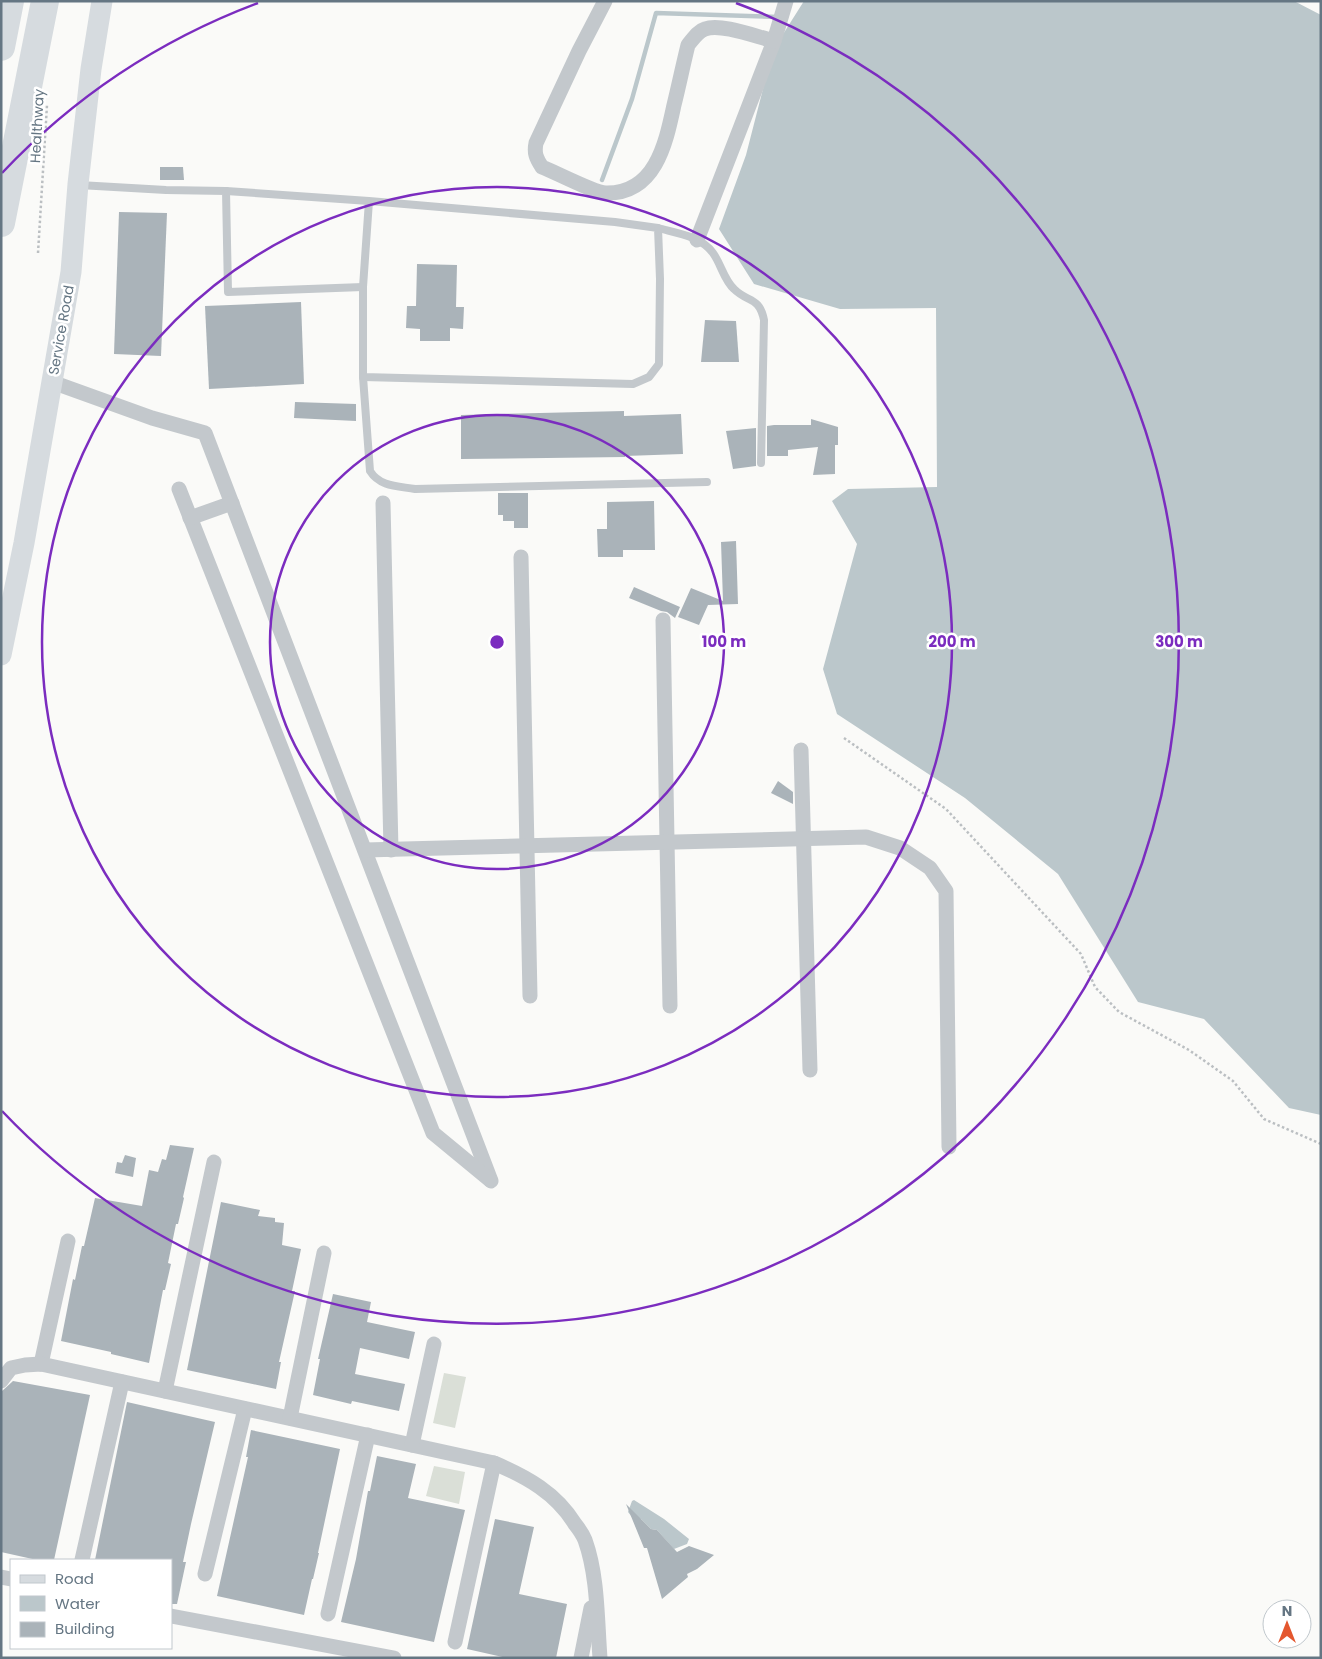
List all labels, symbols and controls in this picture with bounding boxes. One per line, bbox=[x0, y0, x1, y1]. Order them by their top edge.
street label: Healthway bbox=[25, 88, 49, 164]
street label: Service Road bbox=[43, 284, 79, 376]
text: 100 m bbox=[702, 631, 746, 652]
text: 200 m bbox=[928, 631, 976, 652]
text: 300 m bbox=[1155, 631, 1203, 652]
centre of rings bbox=[488, 633, 506, 651]
legend bbox=[10, 1559, 172, 1649]
text: Road bbox=[55, 1568, 94, 1589]
text: Water bbox=[55, 1593, 101, 1614]
north arrow bbox=[1262, 1599, 1312, 1649]
text: N bbox=[1282, 1601, 1292, 1621]
text: Building bbox=[55, 1618, 115, 1639]

